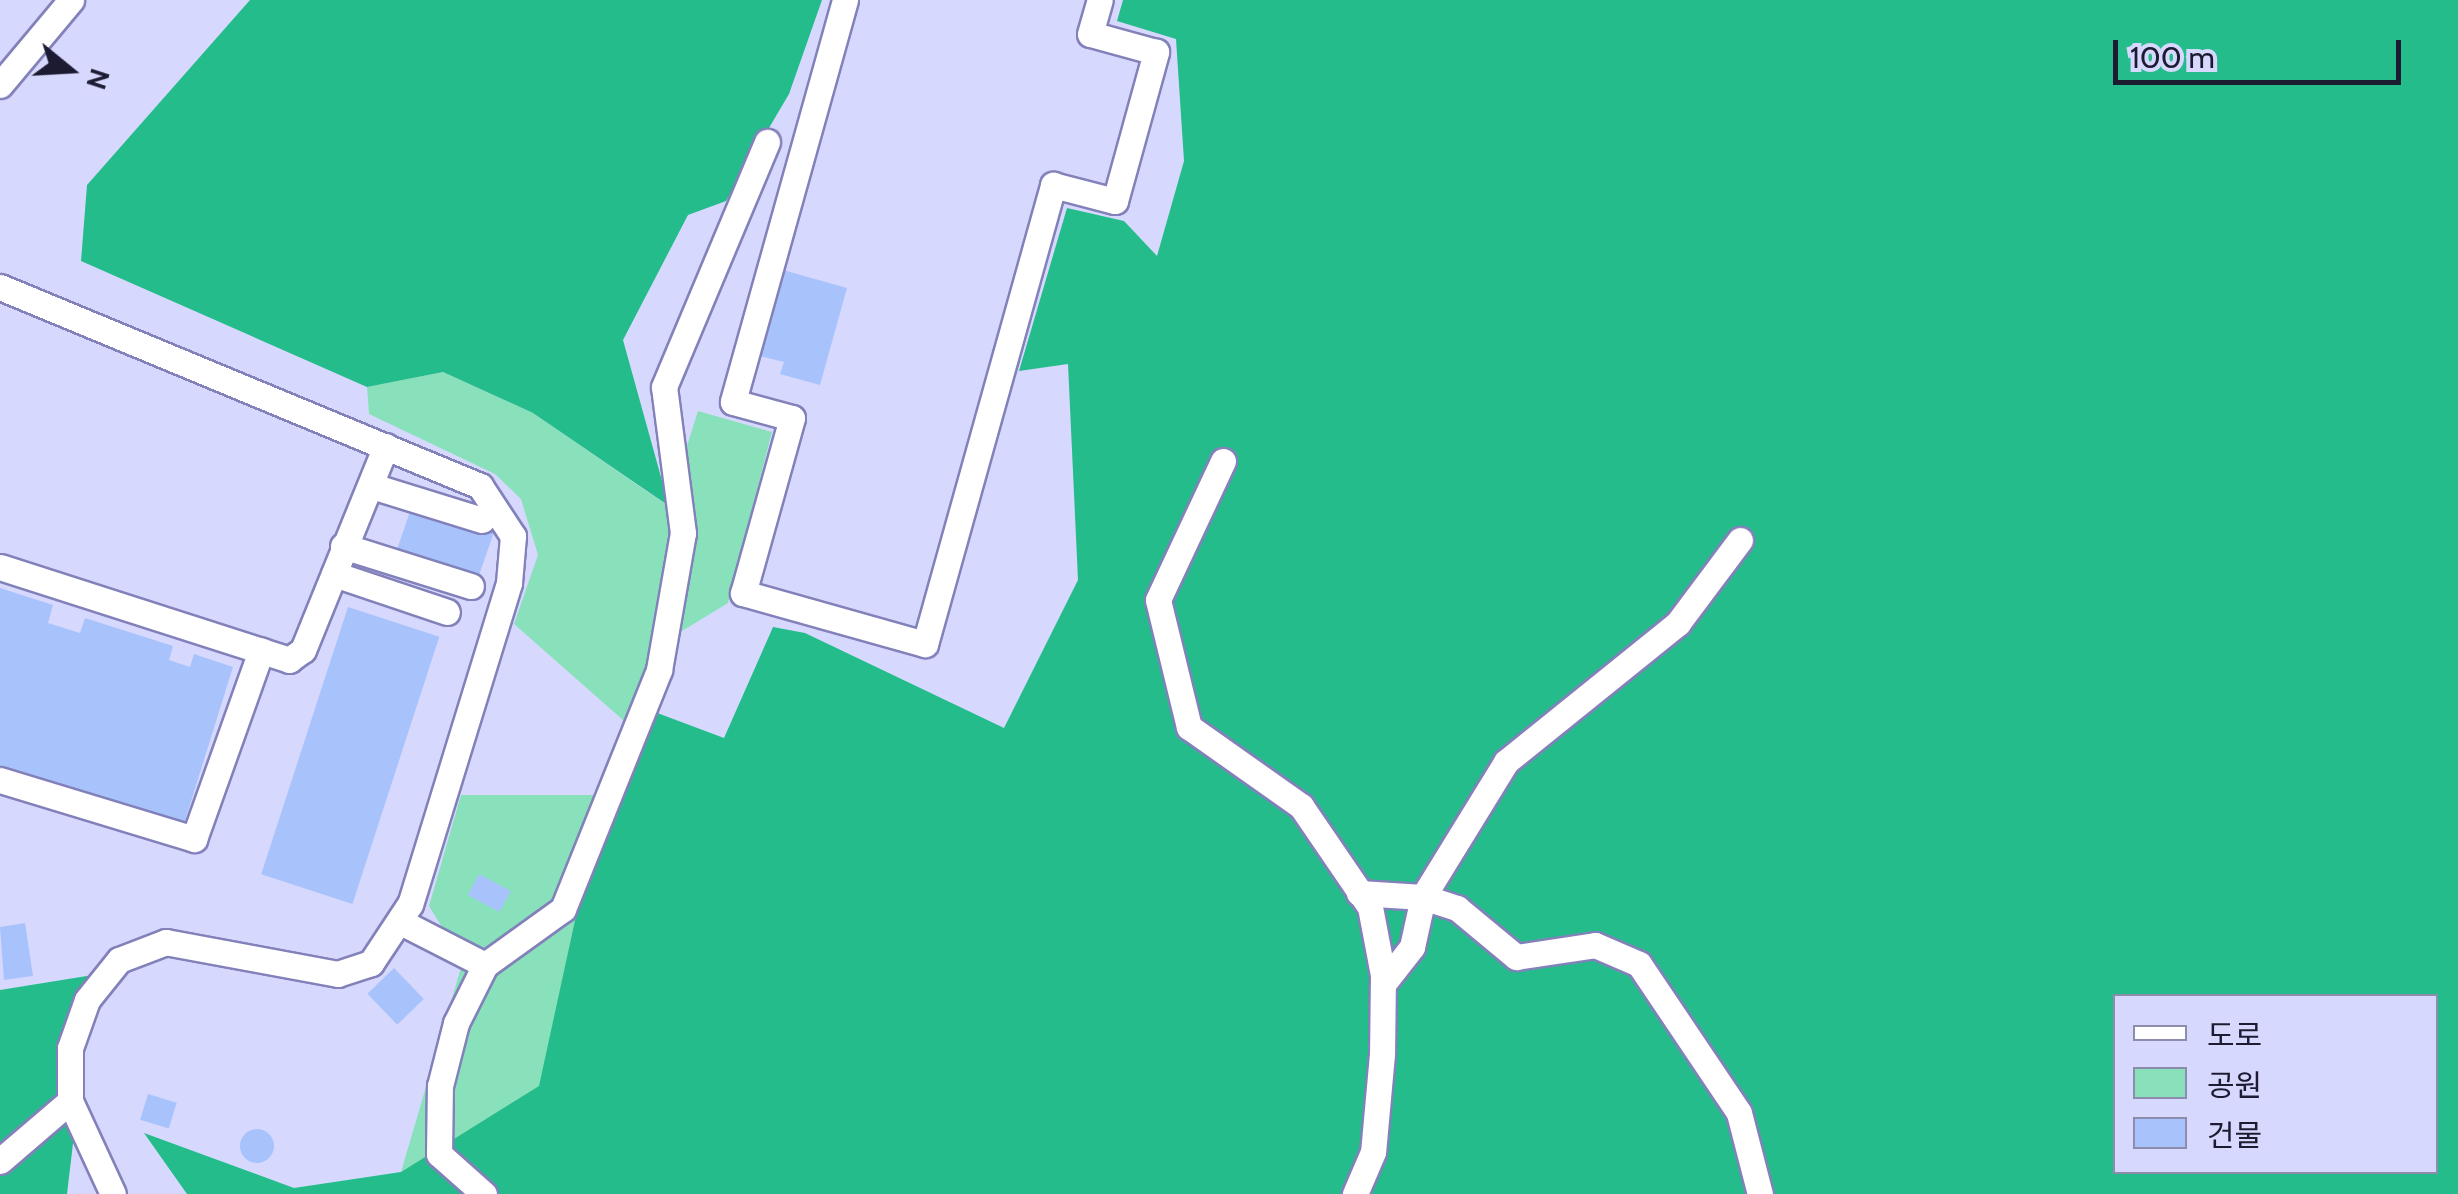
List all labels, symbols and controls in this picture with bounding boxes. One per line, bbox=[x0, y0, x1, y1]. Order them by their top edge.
north arrow bbox=[20, 20, 120, 120]
scale bar bbox=[2118, 20, 2406, 82]
text: 100 m bbox=[2130, 39, 2215, 76]
text: N bbox=[79, 65, 118, 94]
legend bbox=[2113, 994, 2438, 1174]
text: 도로 bbox=[2207, 1017, 2262, 1054]
text: 공원 bbox=[2207, 1067, 2262, 1104]
text: 건물 bbox=[2207, 1117, 2262, 1154]

